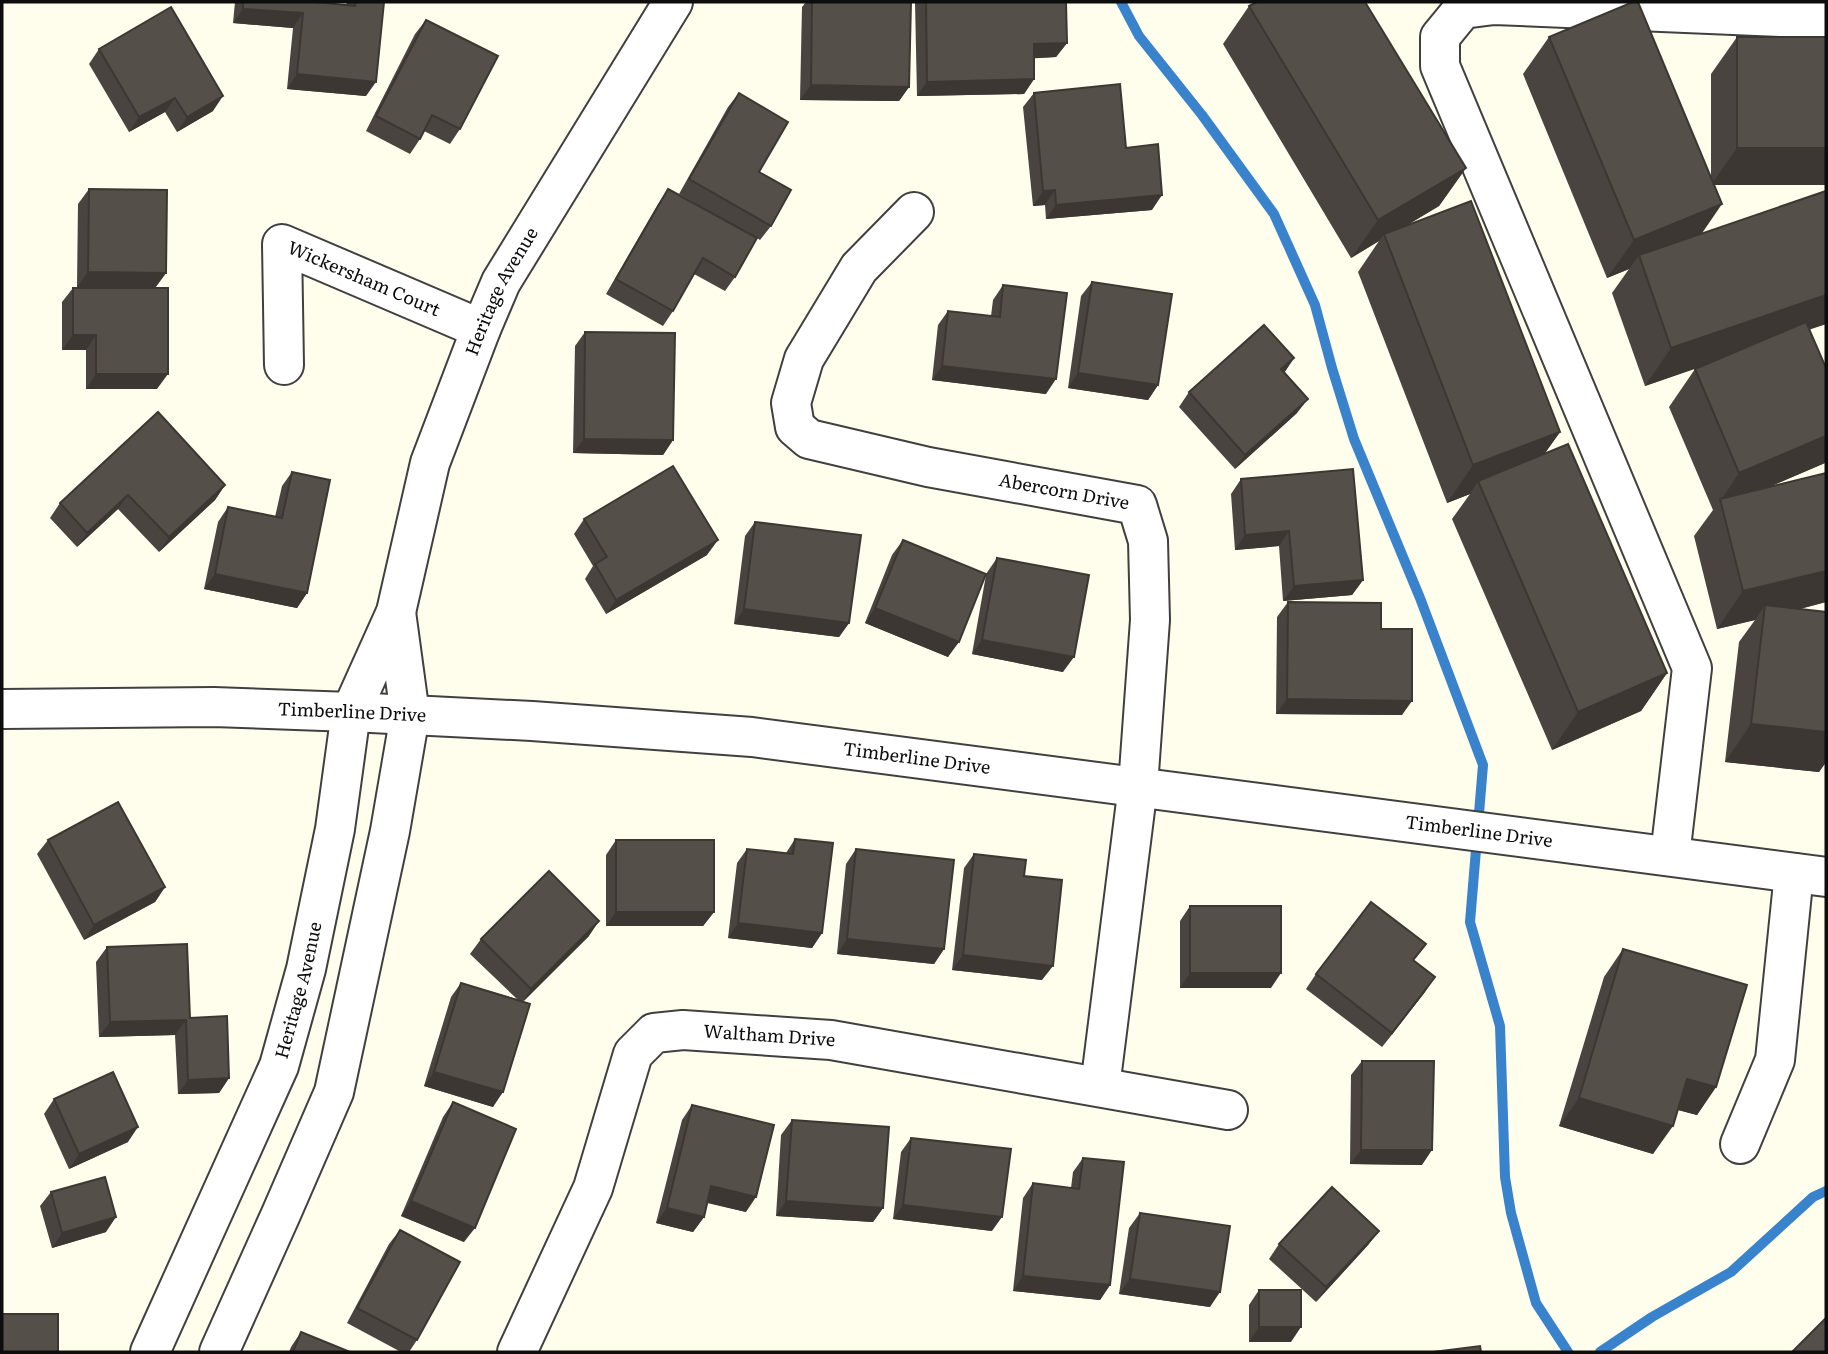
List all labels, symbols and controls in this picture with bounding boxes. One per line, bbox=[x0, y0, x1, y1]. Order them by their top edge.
street label: Heritage Avenue bbox=[457, 221, 544, 359]
street label: Wickersham Court bbox=[284, 233, 446, 322]
street label: Abercorn Drive bbox=[997, 465, 1132, 515]
street label: Timberline Drive bbox=[277, 694, 427, 728]
street label: Timberline Drive bbox=[842, 734, 992, 780]
street label: Timberline Drive bbox=[1404, 807, 1554, 853]
street label: Heritage Avenue bbox=[267, 919, 327, 1062]
street label: Waltham Drive bbox=[703, 1016, 836, 1052]

